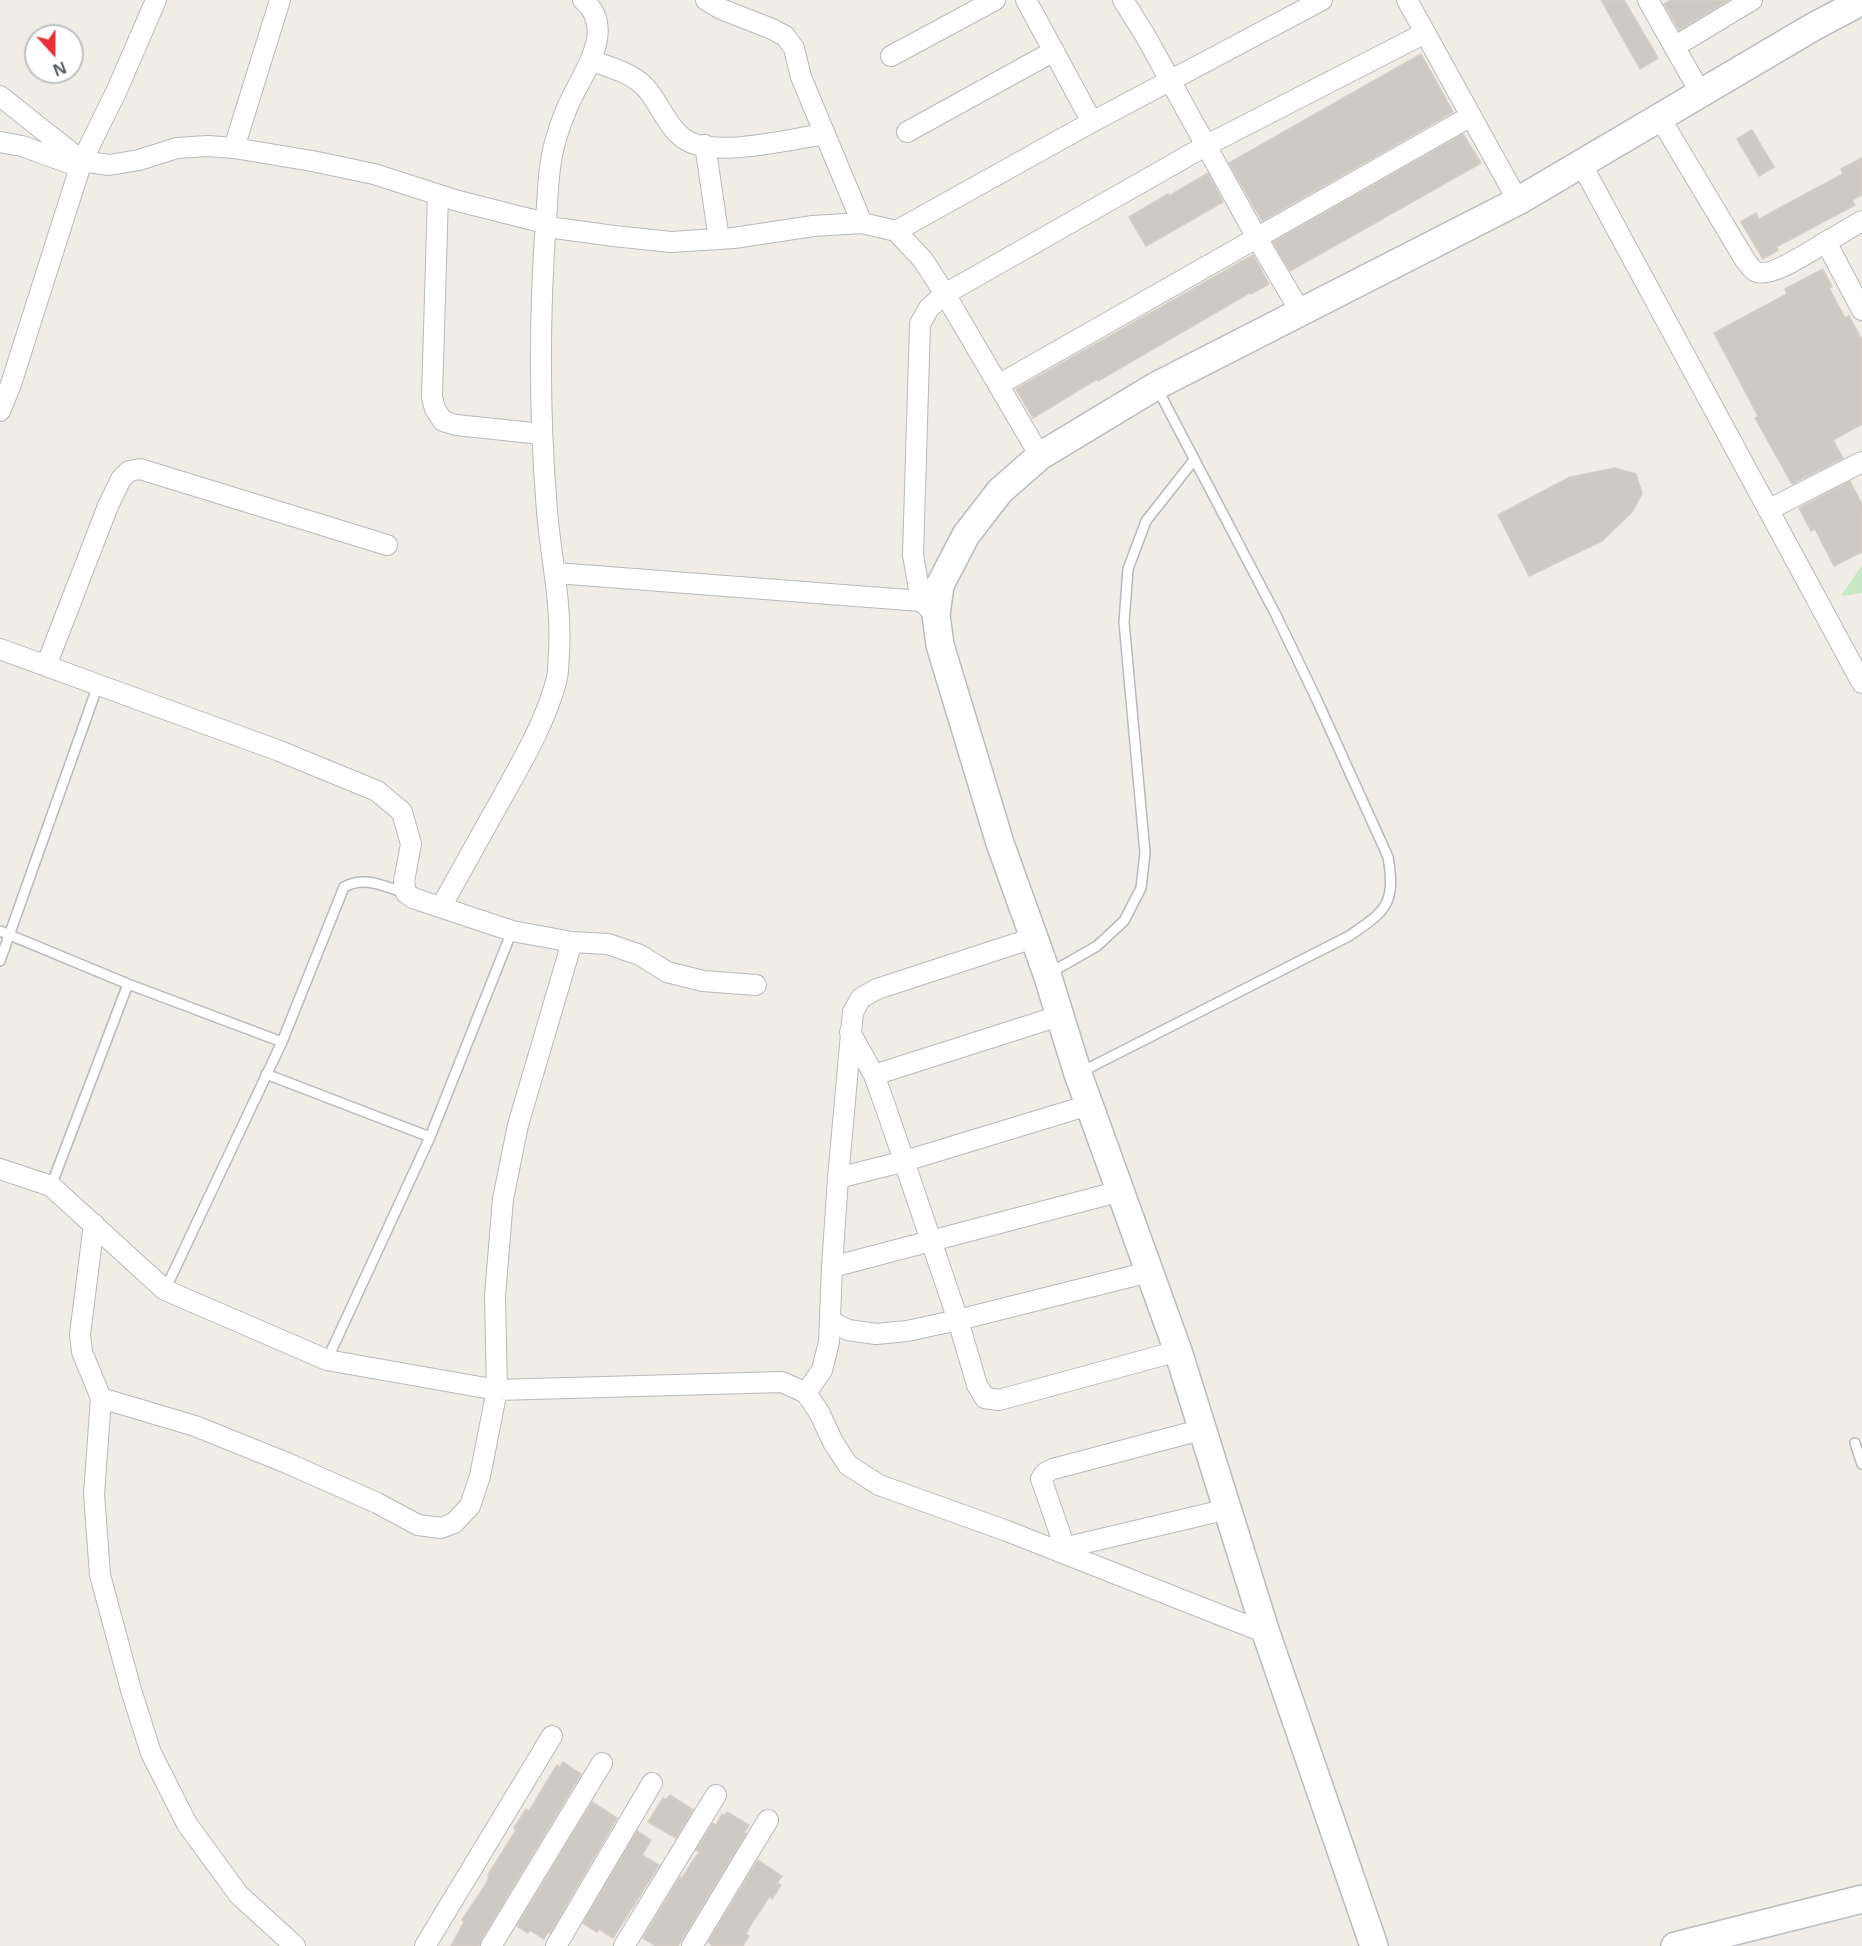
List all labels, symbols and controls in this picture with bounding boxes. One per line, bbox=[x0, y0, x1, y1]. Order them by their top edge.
north arrow bbox=[24, 24, 84, 84]
text: N bbox=[50, 56, 70, 82]

